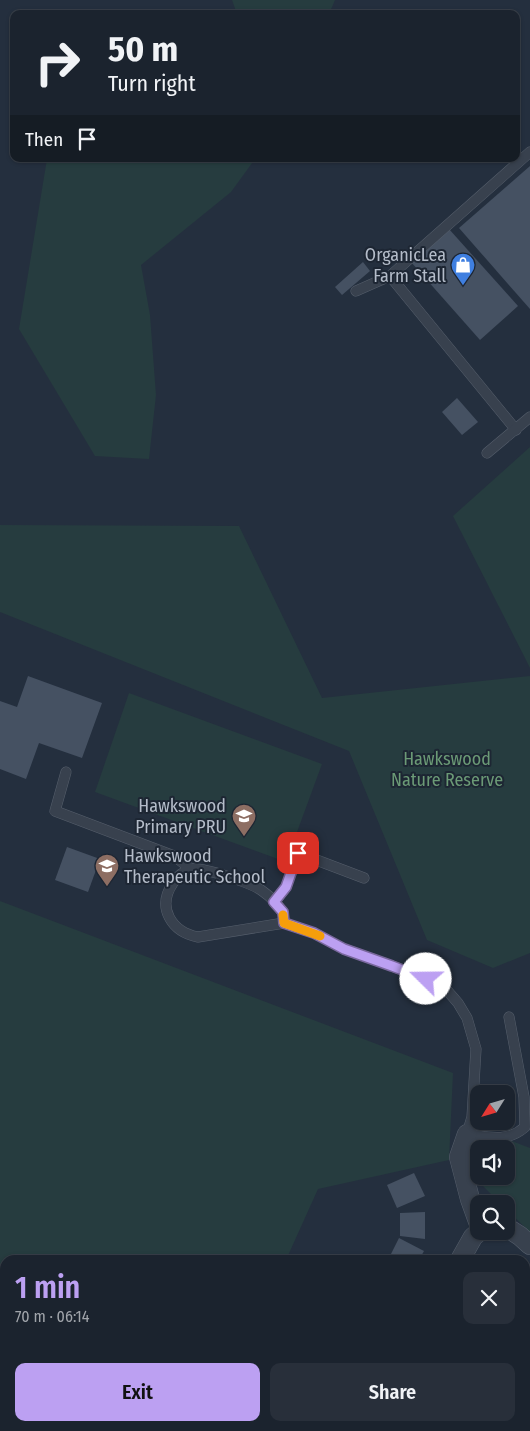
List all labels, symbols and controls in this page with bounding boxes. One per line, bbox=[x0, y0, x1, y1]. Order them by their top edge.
text: 50 m bbox=[108, 28, 178, 70]
icon: right bbox=[25, 30, 90, 95]
text: Turn right bbox=[108, 70, 196, 97]
icon: arrive bbox=[73, 125, 101, 153]
text: Then bbox=[25, 128, 63, 151]
place label: OrganicLea Farm Stall bbox=[365, 244, 446, 287]
shop icon: OrganicLea Farm Stall bbox=[450, 252, 476, 286]
park label: Hawkswood Nature Reserve bbox=[391, 748, 503, 791]
place label: Hawkswood Primary PRU bbox=[135, 795, 226, 838]
school or university icon: Hawkswood Primary PRU bbox=[231, 803, 257, 837]
pin bbox=[277, 832, 319, 874]
icon: arrive bbox=[284, 839, 312, 867]
place label: Hawkswood Therapeutic School bbox=[124, 845, 266, 888]
school or university icon: Hawkswood Therapeutic School bbox=[94, 853, 120, 887]
position arrow bbox=[399, 952, 451, 1004]
north arrow bbox=[470, 1085, 515, 1130]
map controls bbox=[470, 1085, 515, 1240]
button: sound bbox=[470, 1140, 515, 1185]
button: search bbox=[470, 1195, 515, 1240]
text: 1 min bbox=[15, 1270, 80, 1306]
button: close bbox=[463, 1272, 515, 1324]
text: 70 m · 06:14 bbox=[15, 1307, 90, 1326]
button: Exit bbox=[15, 1363, 260, 1421]
button: Share bbox=[270, 1363, 515, 1421]

